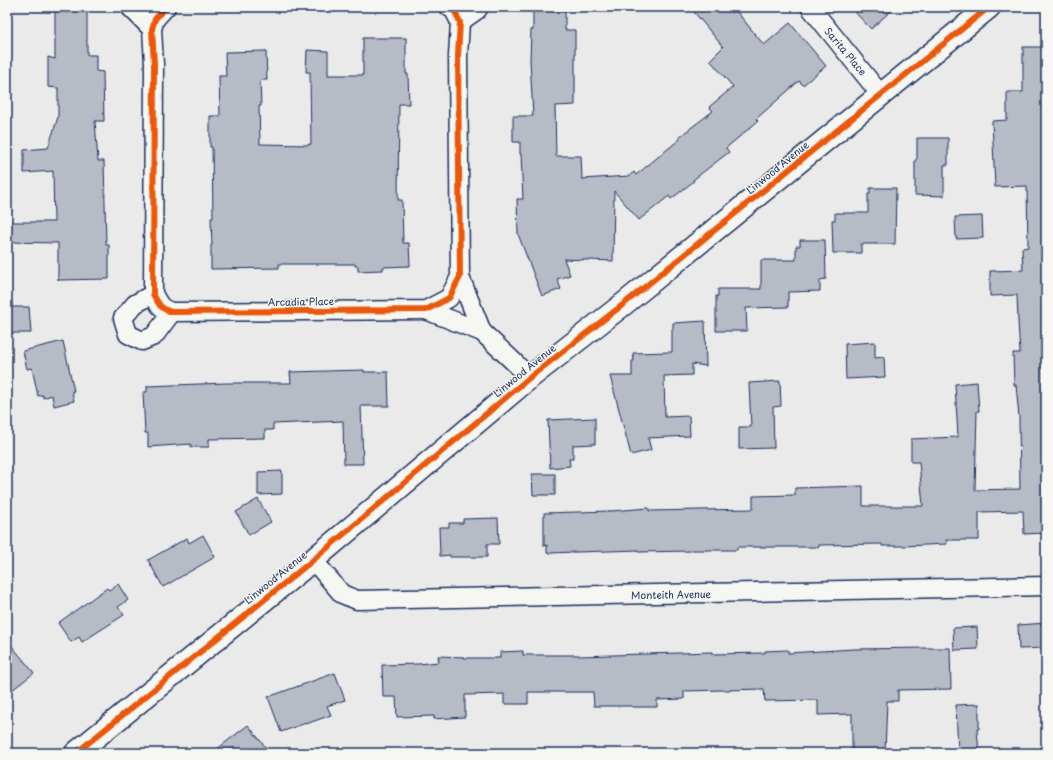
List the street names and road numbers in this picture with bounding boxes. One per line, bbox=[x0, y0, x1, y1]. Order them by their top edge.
street label: Sarita Place bbox=[821, 24, 871, 78]
street label: Linwood Avenue bbox=[742, 137, 812, 197]
street label: Arcadia Place bbox=[268, 293, 334, 309]
street label: Linwood Avenue bbox=[489, 340, 559, 400]
street label: Linwood Avenue bbox=[240, 547, 310, 607]
street label: Monteith Avenue bbox=[631, 586, 712, 602]

